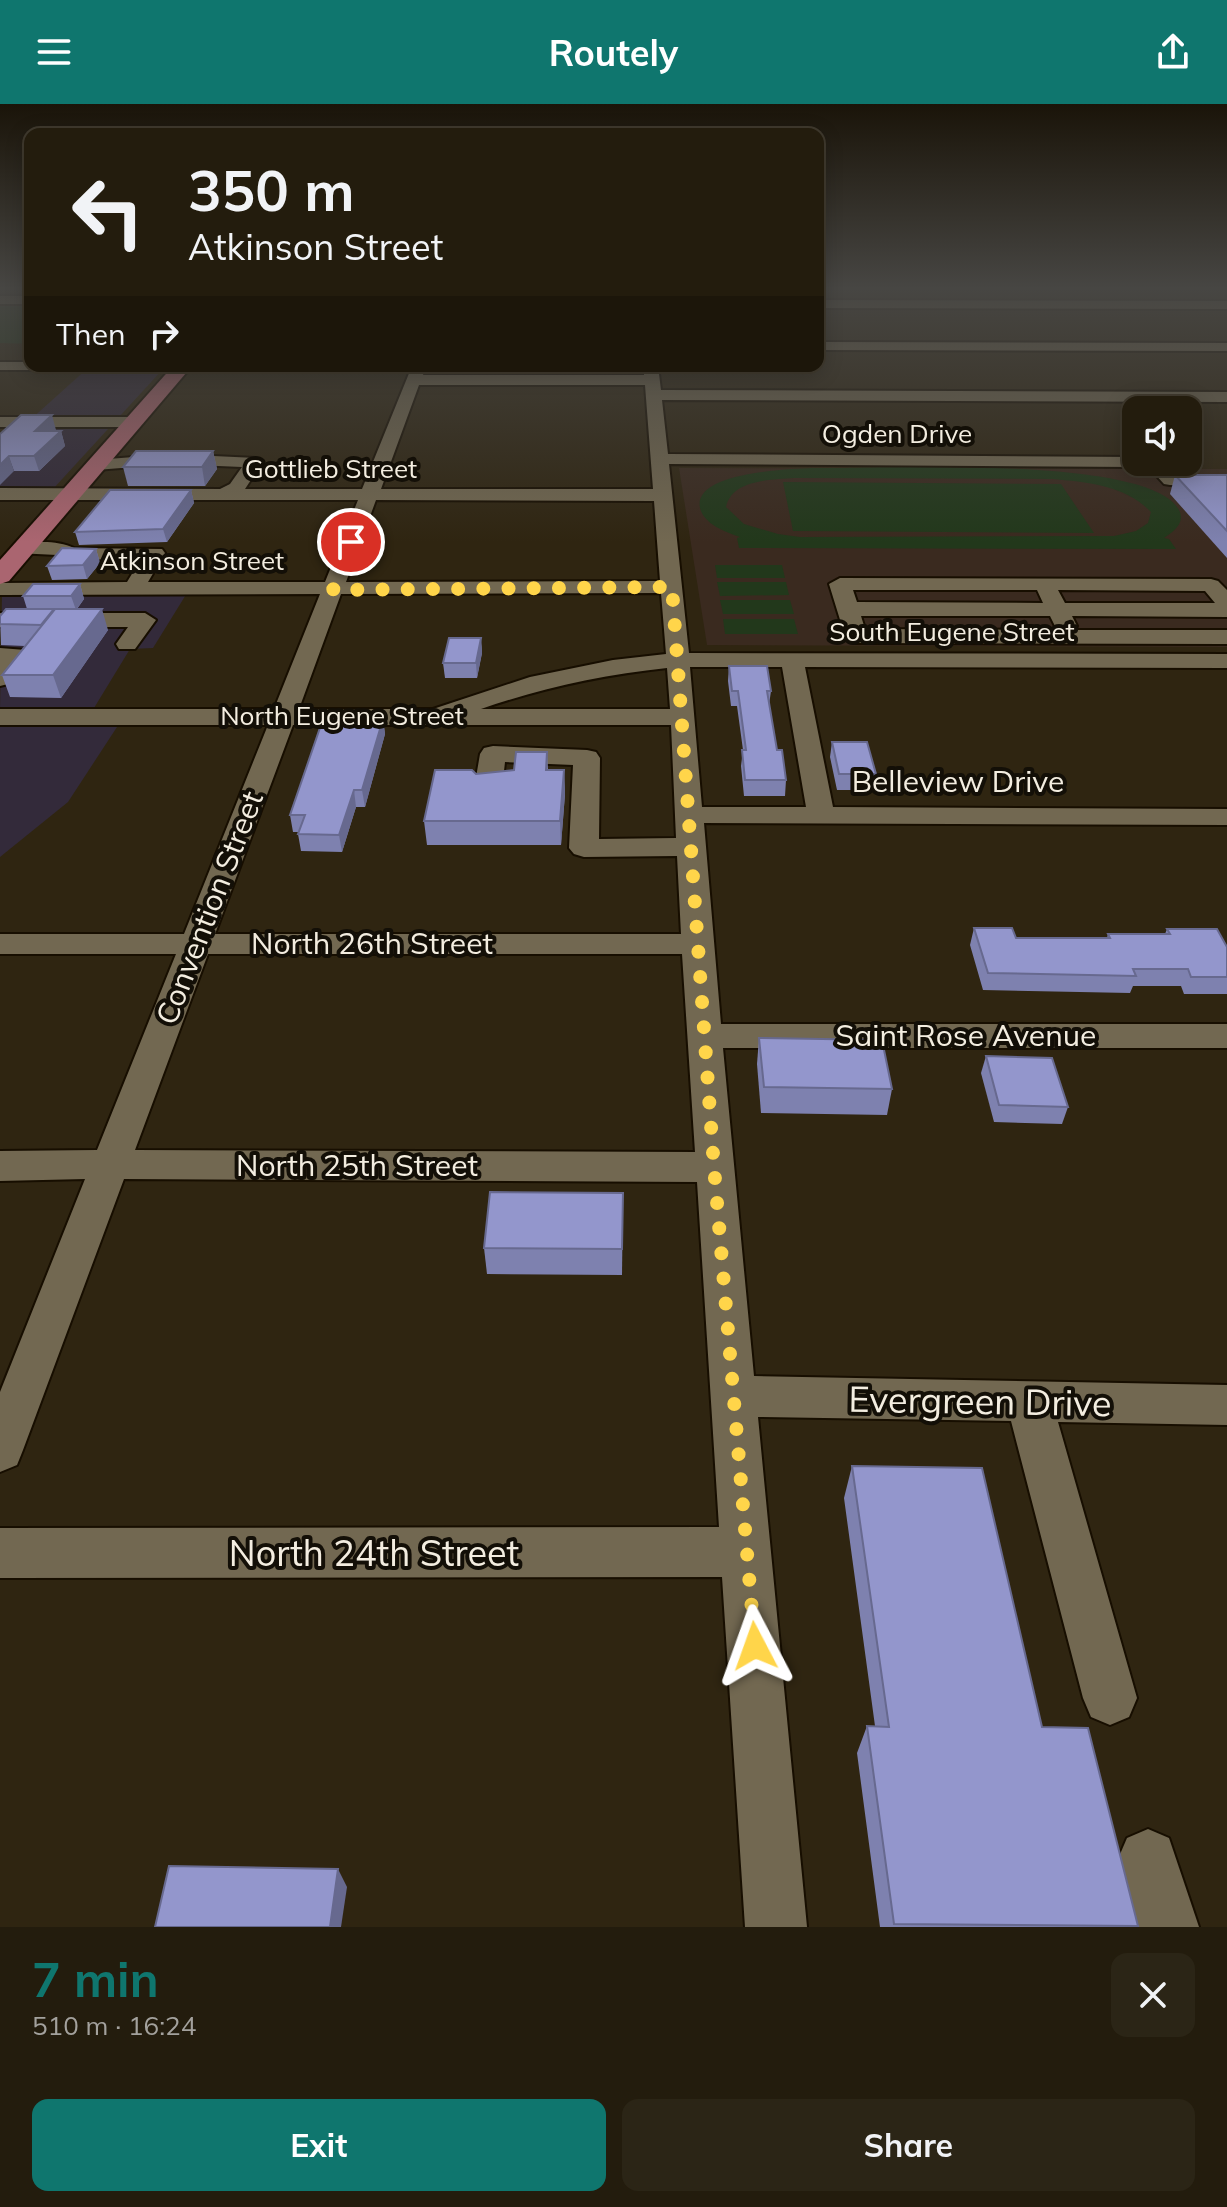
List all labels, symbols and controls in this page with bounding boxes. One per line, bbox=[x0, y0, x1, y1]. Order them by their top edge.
icon: menu bbox=[32, 30, 76, 74]
text: Routely bbox=[549, 30, 678, 75]
icon: share bbox=[1151, 30, 1195, 74]
text: 350 m bbox=[188, 155, 355, 225]
icon: left bbox=[56, 160, 160, 264]
text: Atkinson Street bbox=[188, 224, 443, 269]
icon: right bbox=[142, 312, 186, 356]
text: Then bbox=[56, 315, 126, 353]
map controls bbox=[1122, 396, 1202, 476]
button: sound bbox=[1122, 396, 1202, 476]
street label: Ogden Drive bbox=[822, 417, 972, 450]
street label: Gottlieb Street bbox=[245, 452, 417, 485]
pin bbox=[317, 508, 385, 576]
icon: arrive bbox=[329, 520, 373, 564]
street label: Atkinson Street bbox=[100, 544, 284, 577]
street label: South Eugene Street bbox=[829, 615, 1075, 648]
street label: North Eugene Street bbox=[220, 699, 464, 732]
street label: Belleview Drive bbox=[852, 762, 1064, 800]
street label: Convention Street bbox=[147, 786, 271, 1030]
street label: North 26th Street bbox=[251, 924, 493, 962]
street label: Saint Rose Avenue bbox=[836, 1016, 1096, 1054]
street label: North 25th Street bbox=[236, 1146, 478, 1184]
street label: Evergreen Drive bbox=[848, 1376, 1112, 1425]
street label: North 24th Street bbox=[229, 1530, 519, 1575]
position arrow bbox=[713, 1604, 797, 1688]
text: 7 min bbox=[32, 1949, 159, 2009]
button: close bbox=[1111, 1953, 1195, 2037]
text: 510 m · 16:24 bbox=[32, 2009, 196, 2042]
button: Exit bbox=[32, 2099, 606, 2191]
button: Share bbox=[622, 2099, 1195, 2191]

